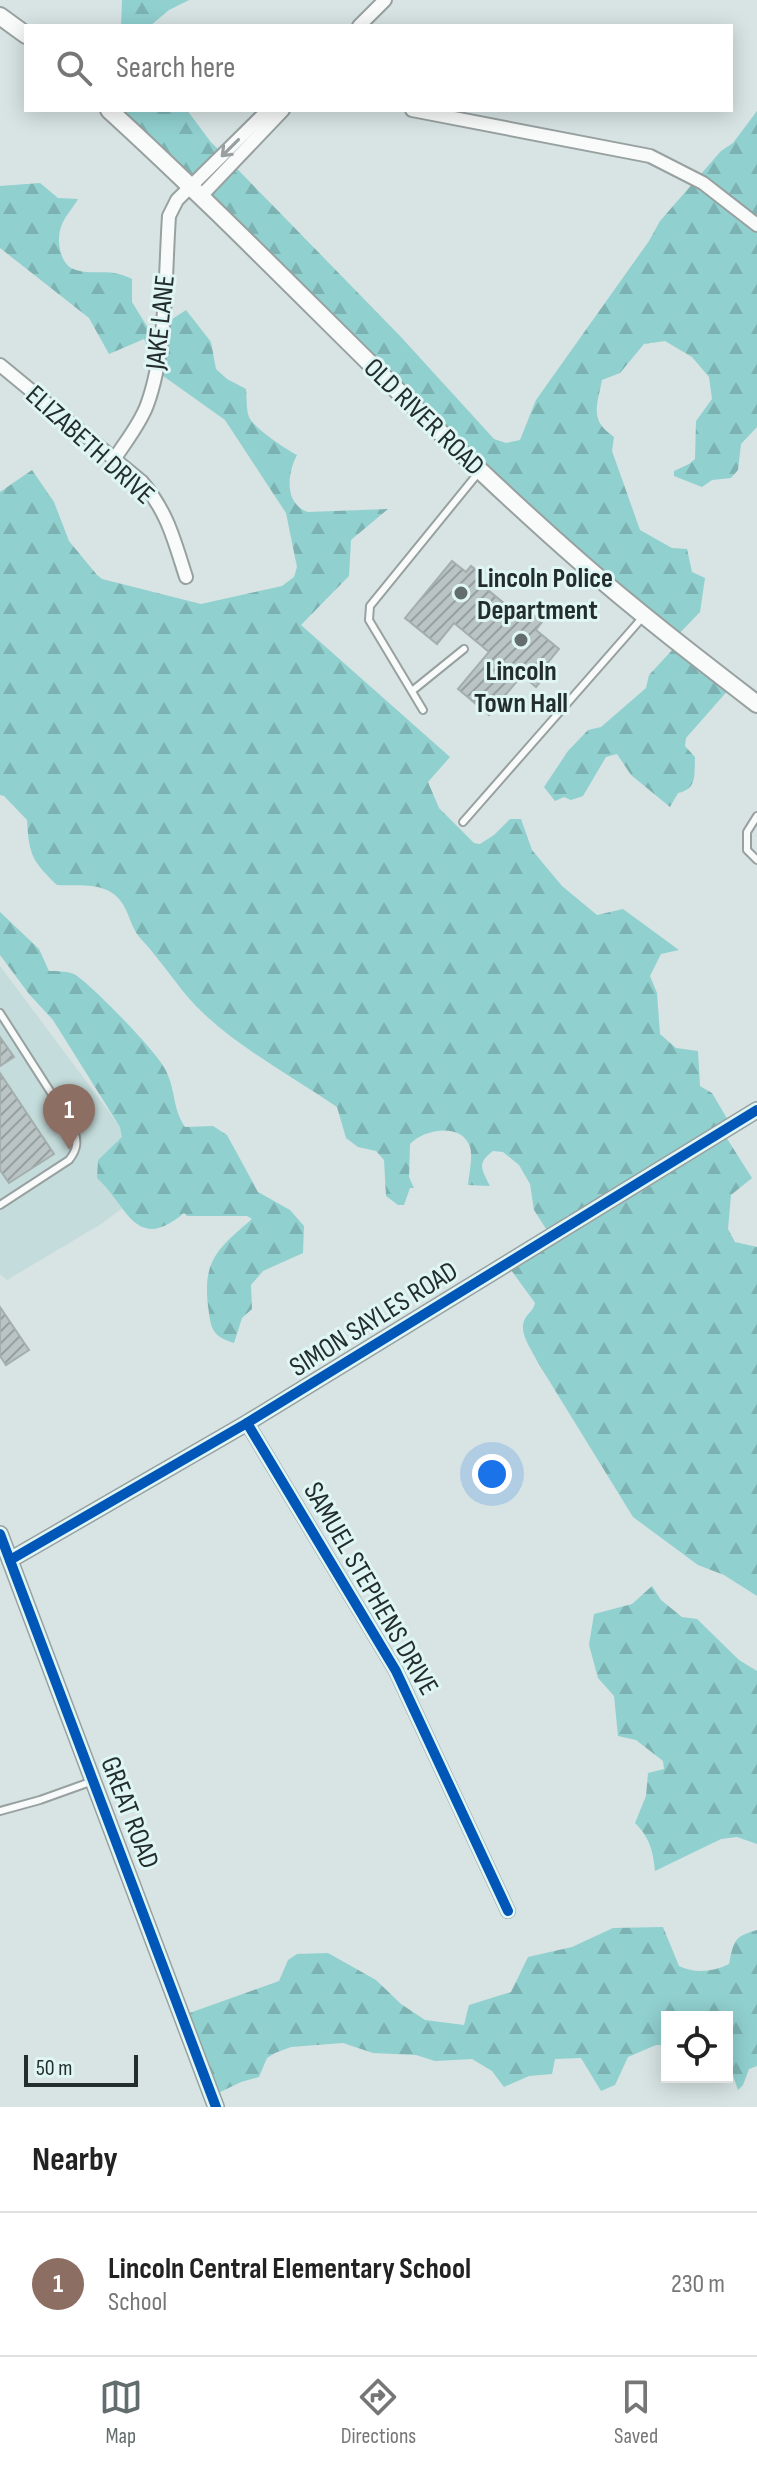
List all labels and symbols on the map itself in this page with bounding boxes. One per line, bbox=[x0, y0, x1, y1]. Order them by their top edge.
one-way arrow bbox=[221, 138, 240, 157]
street label: JAKE LANE bbox=[139, 273, 182, 372]
street label: OLD RIVER ROAD bbox=[357, 351, 491, 483]
street label: ELIZABETH DRIVE bbox=[19, 379, 161, 511]
place label: Lincoln Police Department bbox=[477, 562, 613, 627]
marker: Lincoln Police Department bbox=[452, 584, 470, 602]
marker: Lincoln Town Hall bbox=[512, 631, 530, 649]
place label: Lincoln Town Hall bbox=[474, 655, 568, 720]
pin: 1 bbox=[43, 1084, 95, 1150]
street label: SIMON SAYLES ROAD bbox=[284, 1254, 464, 1384]
your location bbox=[472, 1454, 512, 1494]
street label: SAMUEL STEPHENS DRIVE bbox=[296, 1476, 445, 1701]
street label: GREAT ROAD bbox=[93, 1752, 166, 1873]
scale bar bbox=[24, 2051, 138, 2087]

